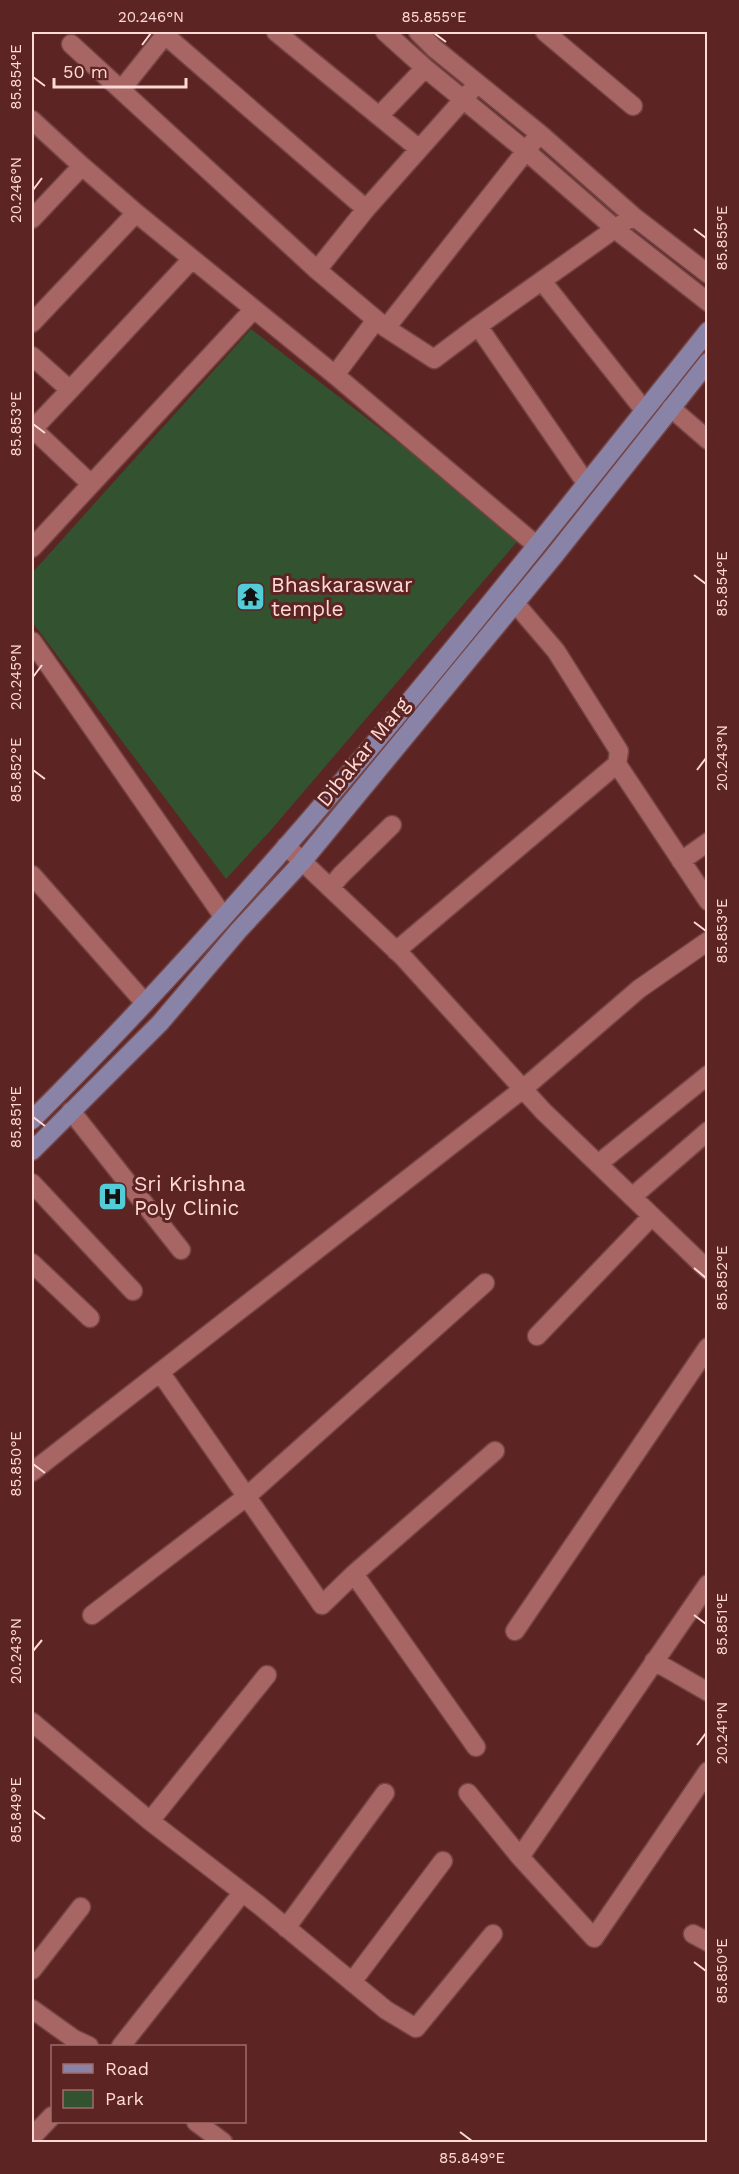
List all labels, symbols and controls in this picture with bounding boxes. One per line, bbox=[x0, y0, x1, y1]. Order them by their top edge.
text: 20.246°N bbox=[118, 8, 184, 26]
text: 85.855°E bbox=[401, 8, 467, 26]
text: 85.854°E bbox=[7, 44, 25, 110]
scale bar bbox=[54, 51, 186, 89]
text: 50 m bbox=[63, 61, 108, 82]
text: 20.246°N bbox=[7, 157, 25, 223]
text: 85.855°E bbox=[713, 205, 731, 271]
text: 85.853°E bbox=[7, 391, 25, 457]
text: 85.854°E bbox=[713, 551, 731, 617]
place label: Bhaskaraswar temple bbox=[271, 572, 413, 621]
temple icon: Bhaskaraswar temple bbox=[234, 581, 266, 613]
text: 20.245°N bbox=[7, 644, 25, 710]
street label: Dibakar Marg bbox=[311, 691, 415, 811]
text: 20.243°N bbox=[713, 725, 731, 791]
text: 85.852°E bbox=[7, 737, 25, 803]
text: 85.853°E bbox=[713, 898, 731, 964]
text: 85.851°E bbox=[7, 1086, 25, 1148]
place label: Sri Krishna Poly Clinic bbox=[134, 1171, 246, 1220]
hospital icon: Sri Krishna Poly Clinic bbox=[97, 1180, 129, 1212]
text: 85.852°E bbox=[713, 1245, 731, 1311]
text: 85.850°E bbox=[7, 1431, 25, 1497]
text: 85.851°E bbox=[713, 1593, 731, 1655]
text: 20.243°N bbox=[7, 1618, 25, 1684]
text: 20.241°N bbox=[713, 1702, 731, 1764]
text: 85.849°E bbox=[7, 1777, 25, 1843]
text: 85.850°E bbox=[713, 1938, 731, 2004]
legend bbox=[51, 2045, 246, 2123]
text: Road bbox=[105, 2058, 149, 2079]
text: Park bbox=[105, 2088, 144, 2109]
text: 85.849°E bbox=[439, 2149, 505, 2167]

